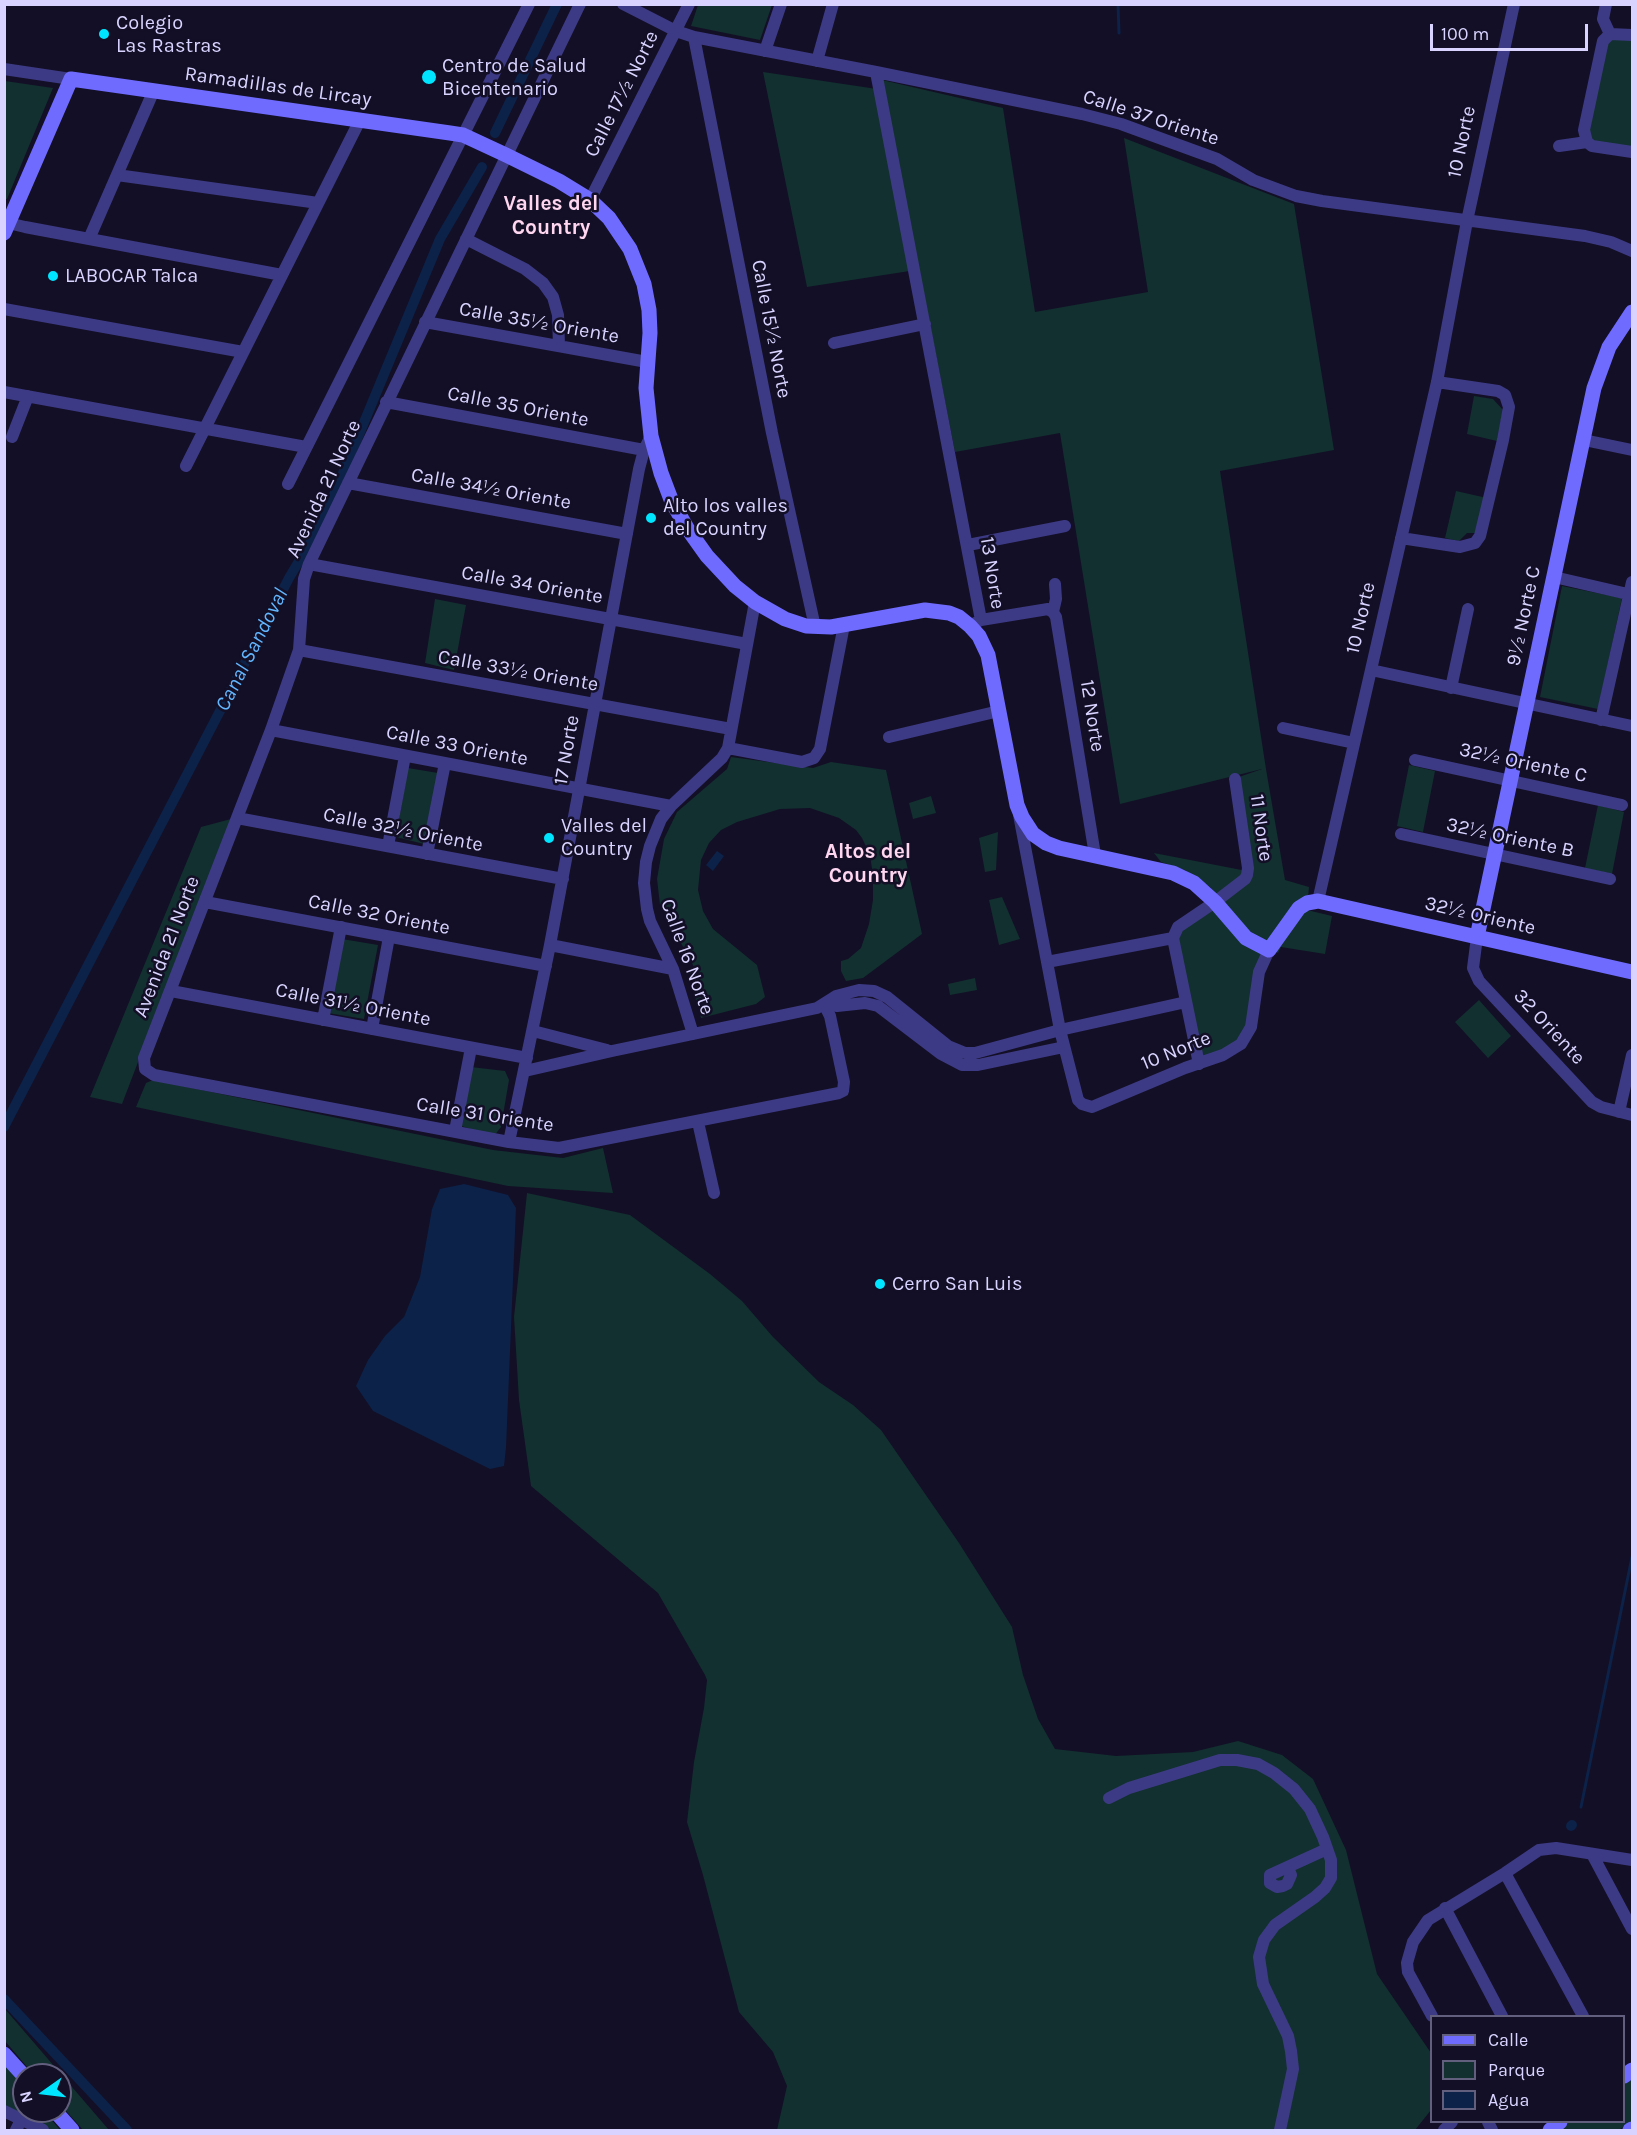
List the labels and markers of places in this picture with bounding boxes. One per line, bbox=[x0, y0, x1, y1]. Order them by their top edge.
place label: Colegio Las Rastras bbox=[116, 11, 222, 58]
marker: Colegio Las Rastras bbox=[97, 27, 111, 41]
place label: Centro de Salud Bicentenario bbox=[442, 54, 587, 101]
marker: Centro de Salud Bicentenario bbox=[420, 68, 438, 86]
place label: LABOCAR Talca bbox=[65, 264, 198, 288]
marker: LABOCAR Talca bbox=[46, 269, 60, 283]
place label: Alto los valles del Country bbox=[663, 494, 788, 541]
marker: Alto los valles del Country bbox=[644, 511, 658, 525]
place label: Valles del Country bbox=[561, 814, 647, 861]
marker: Valles del Country bbox=[542, 831, 556, 845]
place label: Cerro San Luis bbox=[892, 1272, 1023, 1296]
marker: Cerro San Luis bbox=[873, 1277, 887, 1291]

